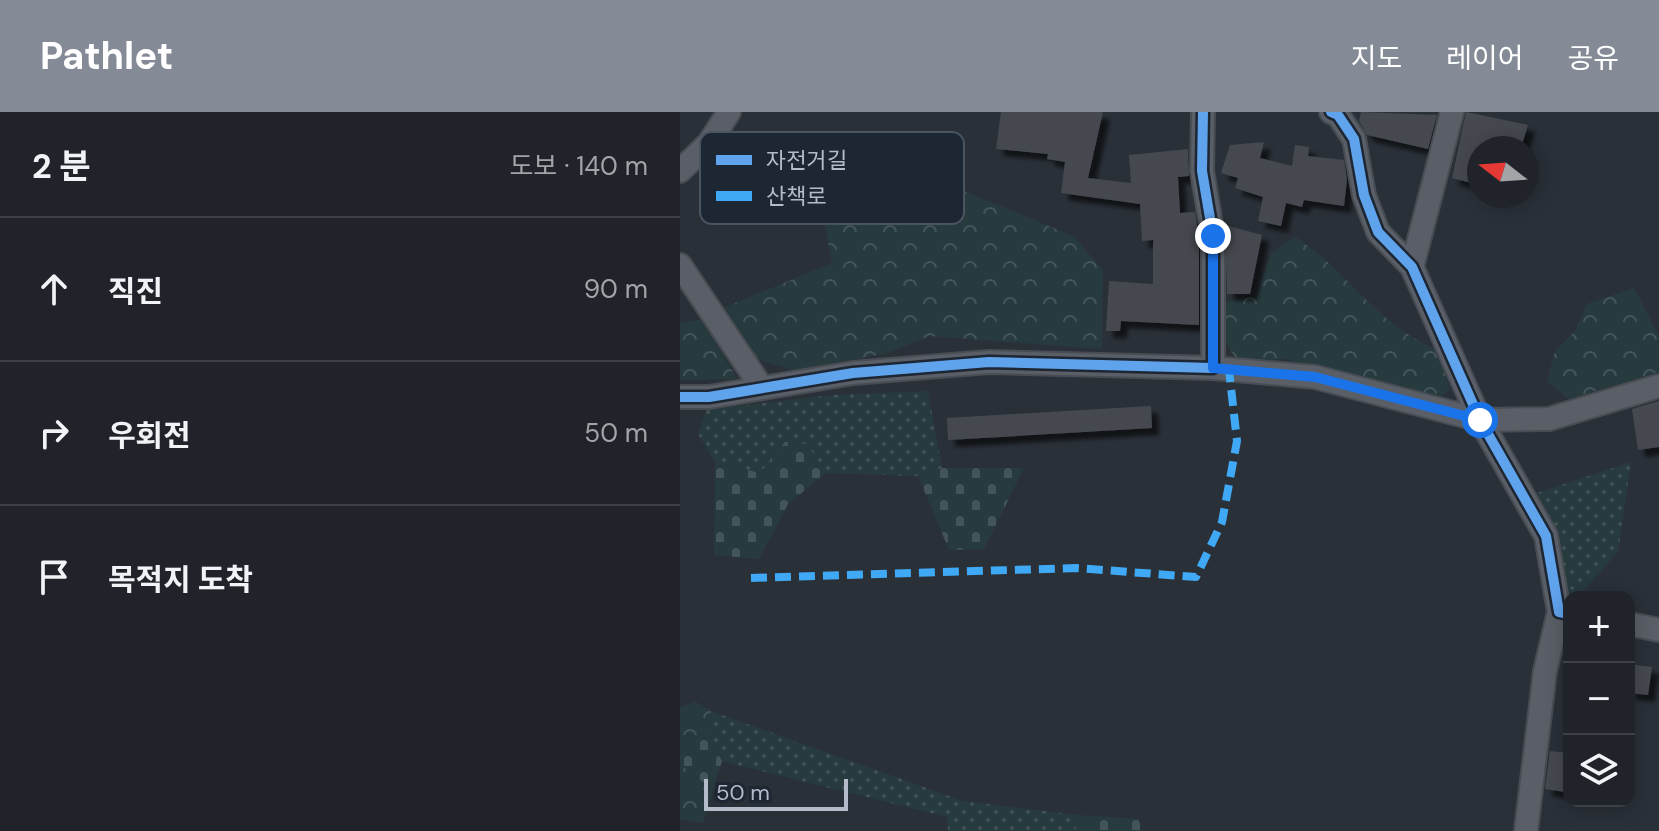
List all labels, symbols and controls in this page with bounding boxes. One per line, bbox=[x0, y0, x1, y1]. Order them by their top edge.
text: Pathlet bbox=[40, 31, 173, 81]
text: 지도 bbox=[1351, 40, 1402, 77]
text: 레이어 bbox=[1446, 40, 1523, 77]
text: 공유 bbox=[1567, 40, 1619, 77]
legend bbox=[700, 132, 964, 224]
north arrow bbox=[1467, 136, 1539, 208]
text: 2 분 bbox=[32, 144, 91, 189]
text: 자전거길 bbox=[766, 146, 847, 175]
text: 도보 · 140 m bbox=[509, 149, 648, 183]
text: 산책로 bbox=[766, 182, 827, 211]
route end bbox=[1195, 218, 1231, 254]
icon: ahead bbox=[32, 267, 76, 311]
text: 직진 bbox=[108, 272, 163, 311]
text: 90 m bbox=[584, 272, 648, 306]
route start bbox=[1462, 402, 1498, 438]
icon: right bbox=[32, 411, 76, 455]
text: 우회전 bbox=[108, 416, 191, 455]
text: 50 m bbox=[584, 416, 648, 450]
icon: arrive bbox=[32, 555, 76, 599]
text: 목적지 도착 bbox=[108, 560, 253, 599]
map controls bbox=[1563, 591, 1635, 807]
button: + bbox=[1563, 591, 1635, 663]
button: − bbox=[1563, 663, 1635, 735]
button: layers bbox=[1563, 735, 1635, 807]
scale bar bbox=[704, 775, 848, 811]
text: 50 m bbox=[716, 778, 770, 807]

